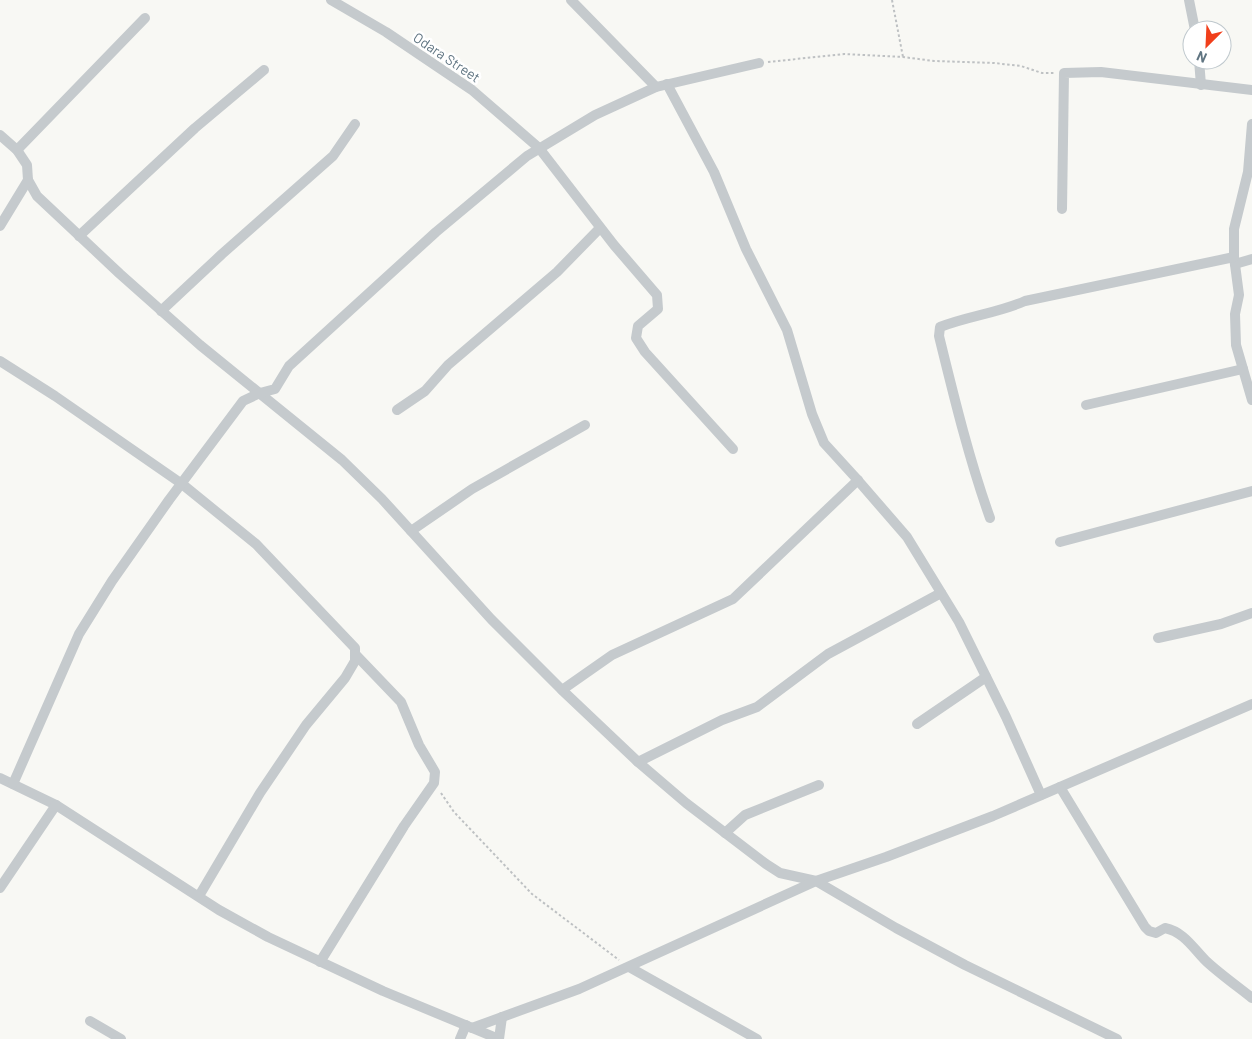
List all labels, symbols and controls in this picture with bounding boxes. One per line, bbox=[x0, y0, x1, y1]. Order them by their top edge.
north arrow bbox=[1182, 20, 1232, 70]
street label: Odara Street bbox=[410, 28, 484, 86]
text: N bbox=[1194, 48, 1209, 67]

